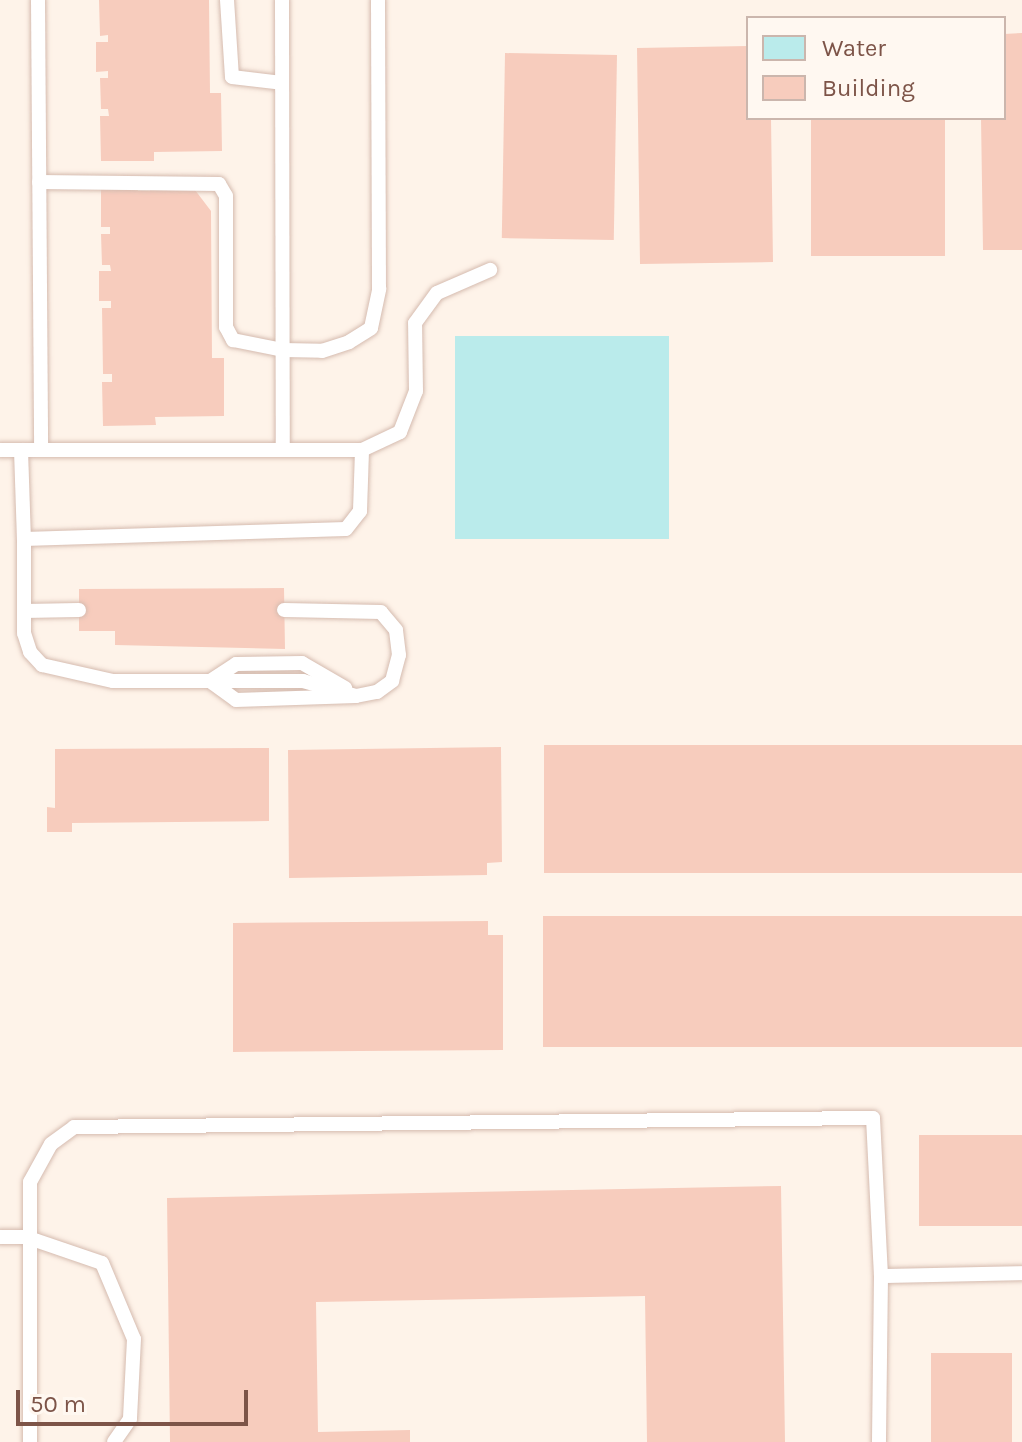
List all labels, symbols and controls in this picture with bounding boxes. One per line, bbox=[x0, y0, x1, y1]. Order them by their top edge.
legend bbox=[746, 16, 1006, 120]
text: Water bbox=[822, 34, 886, 62]
text: Building bbox=[822, 74, 915, 102]
scale bar bbox=[20, 1374, 252, 1424]
text: 50 m bbox=[30, 1390, 86, 1418]

